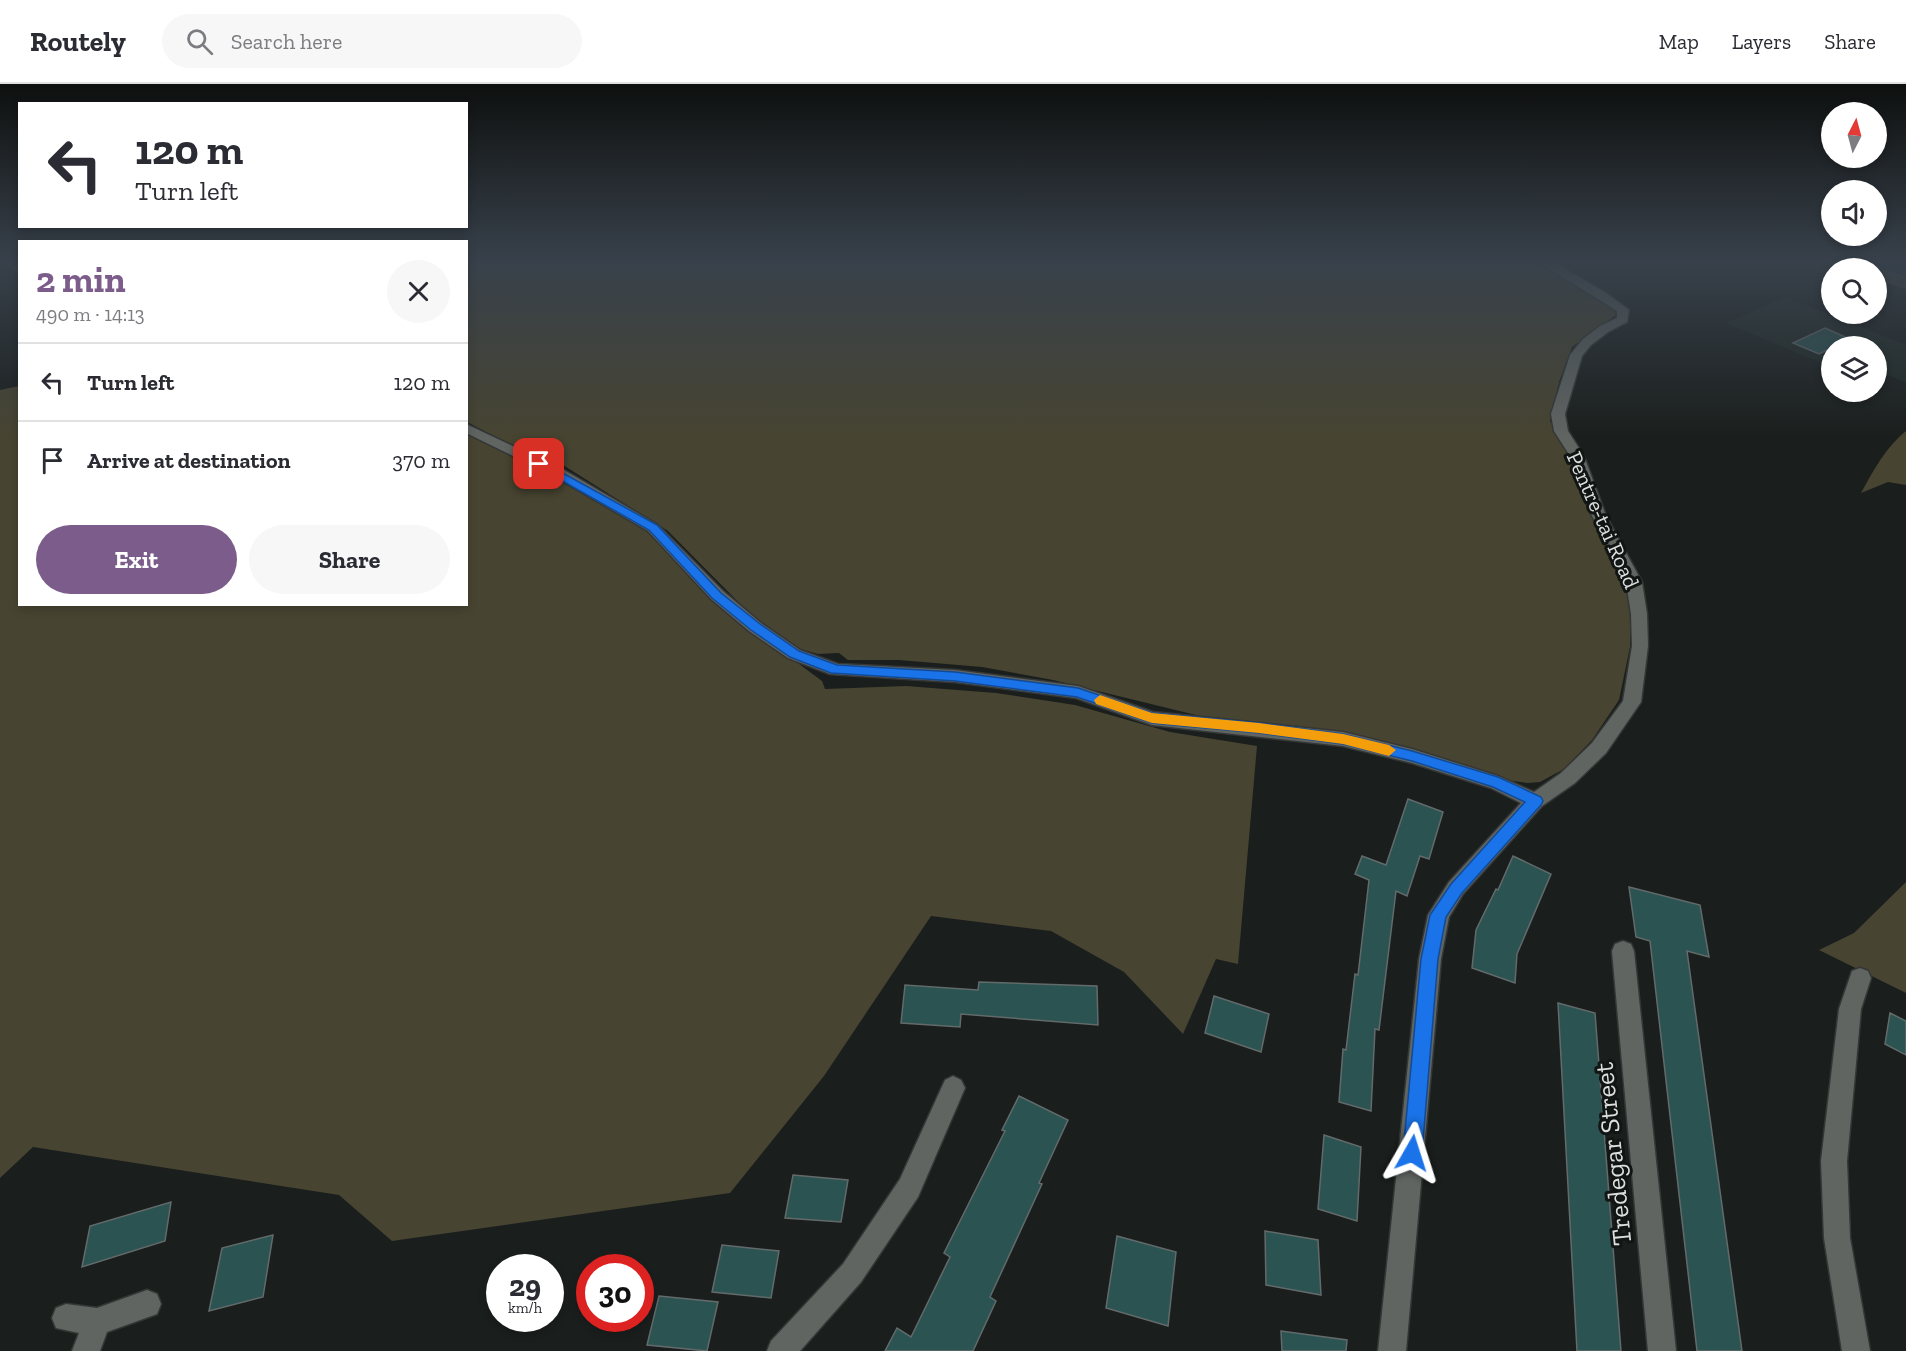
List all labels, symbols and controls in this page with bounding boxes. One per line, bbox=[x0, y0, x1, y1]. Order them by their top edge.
search box bbox=[162, 14, 582, 68]
text: Routely bbox=[30, 25, 126, 58]
icon: search bbox=[183, 25, 216, 58]
text: Search here bbox=[231, 28, 342, 55]
text: Map bbox=[1659, 29, 1699, 54]
text: Layers bbox=[1732, 29, 1791, 54]
text: Share bbox=[1824, 29, 1876, 54]
north arrow bbox=[1821, 102, 1887, 168]
map controls bbox=[1821, 102, 1887, 402]
text: 120 m bbox=[135, 124, 243, 175]
icon: left bbox=[36, 126, 114, 204]
text: Turn left bbox=[135, 175, 238, 207]
button: sound bbox=[1821, 180, 1887, 246]
text: 2 min bbox=[36, 258, 126, 301]
button: search bbox=[1821, 258, 1887, 324]
button: close bbox=[387, 260, 450, 323]
text: 490 m · 14:13 bbox=[36, 302, 145, 326]
button: layers bbox=[1821, 336, 1887, 402]
icon: left bbox=[36, 366, 69, 399]
text: Turn left bbox=[87, 369, 174, 396]
text: 120 m bbox=[394, 369, 450, 396]
pin bbox=[513, 438, 564, 489]
icon: arrive bbox=[36, 444, 69, 477]
text: Arrive at destination bbox=[87, 447, 290, 474]
text: 370 m bbox=[392, 447, 450, 474]
icon: arrive bbox=[522, 447, 555, 480]
street label: Pentre-tai Road bbox=[1561, 447, 1645, 593]
button: Exit bbox=[36, 525, 237, 594]
button: Share bbox=[249, 525, 450, 594]
street label: Tredegar Street bbox=[1587, 1061, 1639, 1247]
position arrow bbox=[1380, 1121, 1444, 1185]
speed limit sign: 30 bbox=[576, 1254, 654, 1332]
text: 29 bbox=[509, 1268, 541, 1304]
text: km/h bbox=[508, 1299, 542, 1317]

